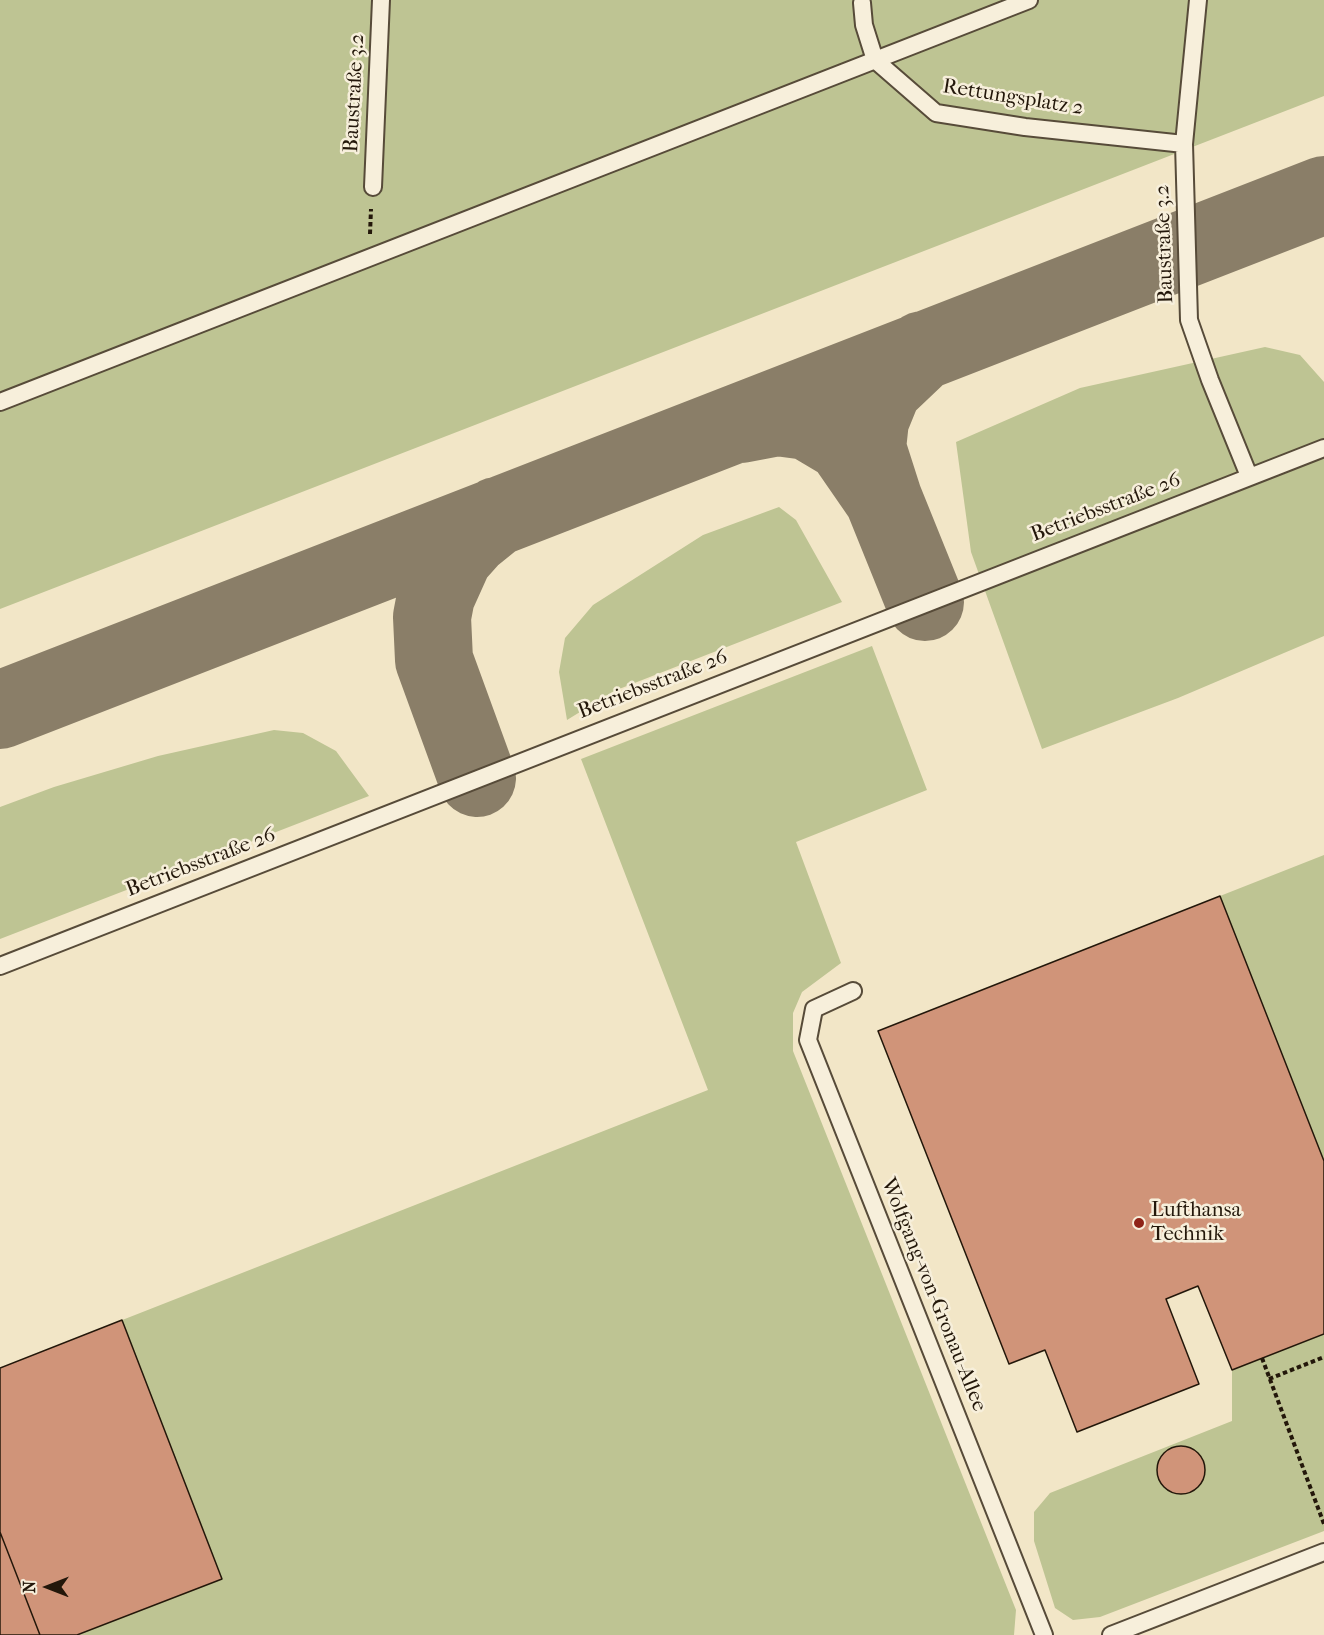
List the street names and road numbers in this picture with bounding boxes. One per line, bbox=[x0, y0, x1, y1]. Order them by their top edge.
street label: Baustraße 3.2 bbox=[339, 33, 371, 153]
street label: Rettungsplatz 2 bbox=[941, 74, 1085, 122]
street label: Baustraße 3.2 bbox=[1150, 184, 1180, 304]
street label: Betriebsstraße 26 bbox=[1028, 468, 1184, 548]
street label: Betriebsstraße 26 bbox=[575, 645, 731, 725]
street label: Betriebsstraße 26 bbox=[123, 823, 279, 903]
street label: Wolfgang-von-Gronau-Allee bbox=[875, 1175, 991, 1415]

